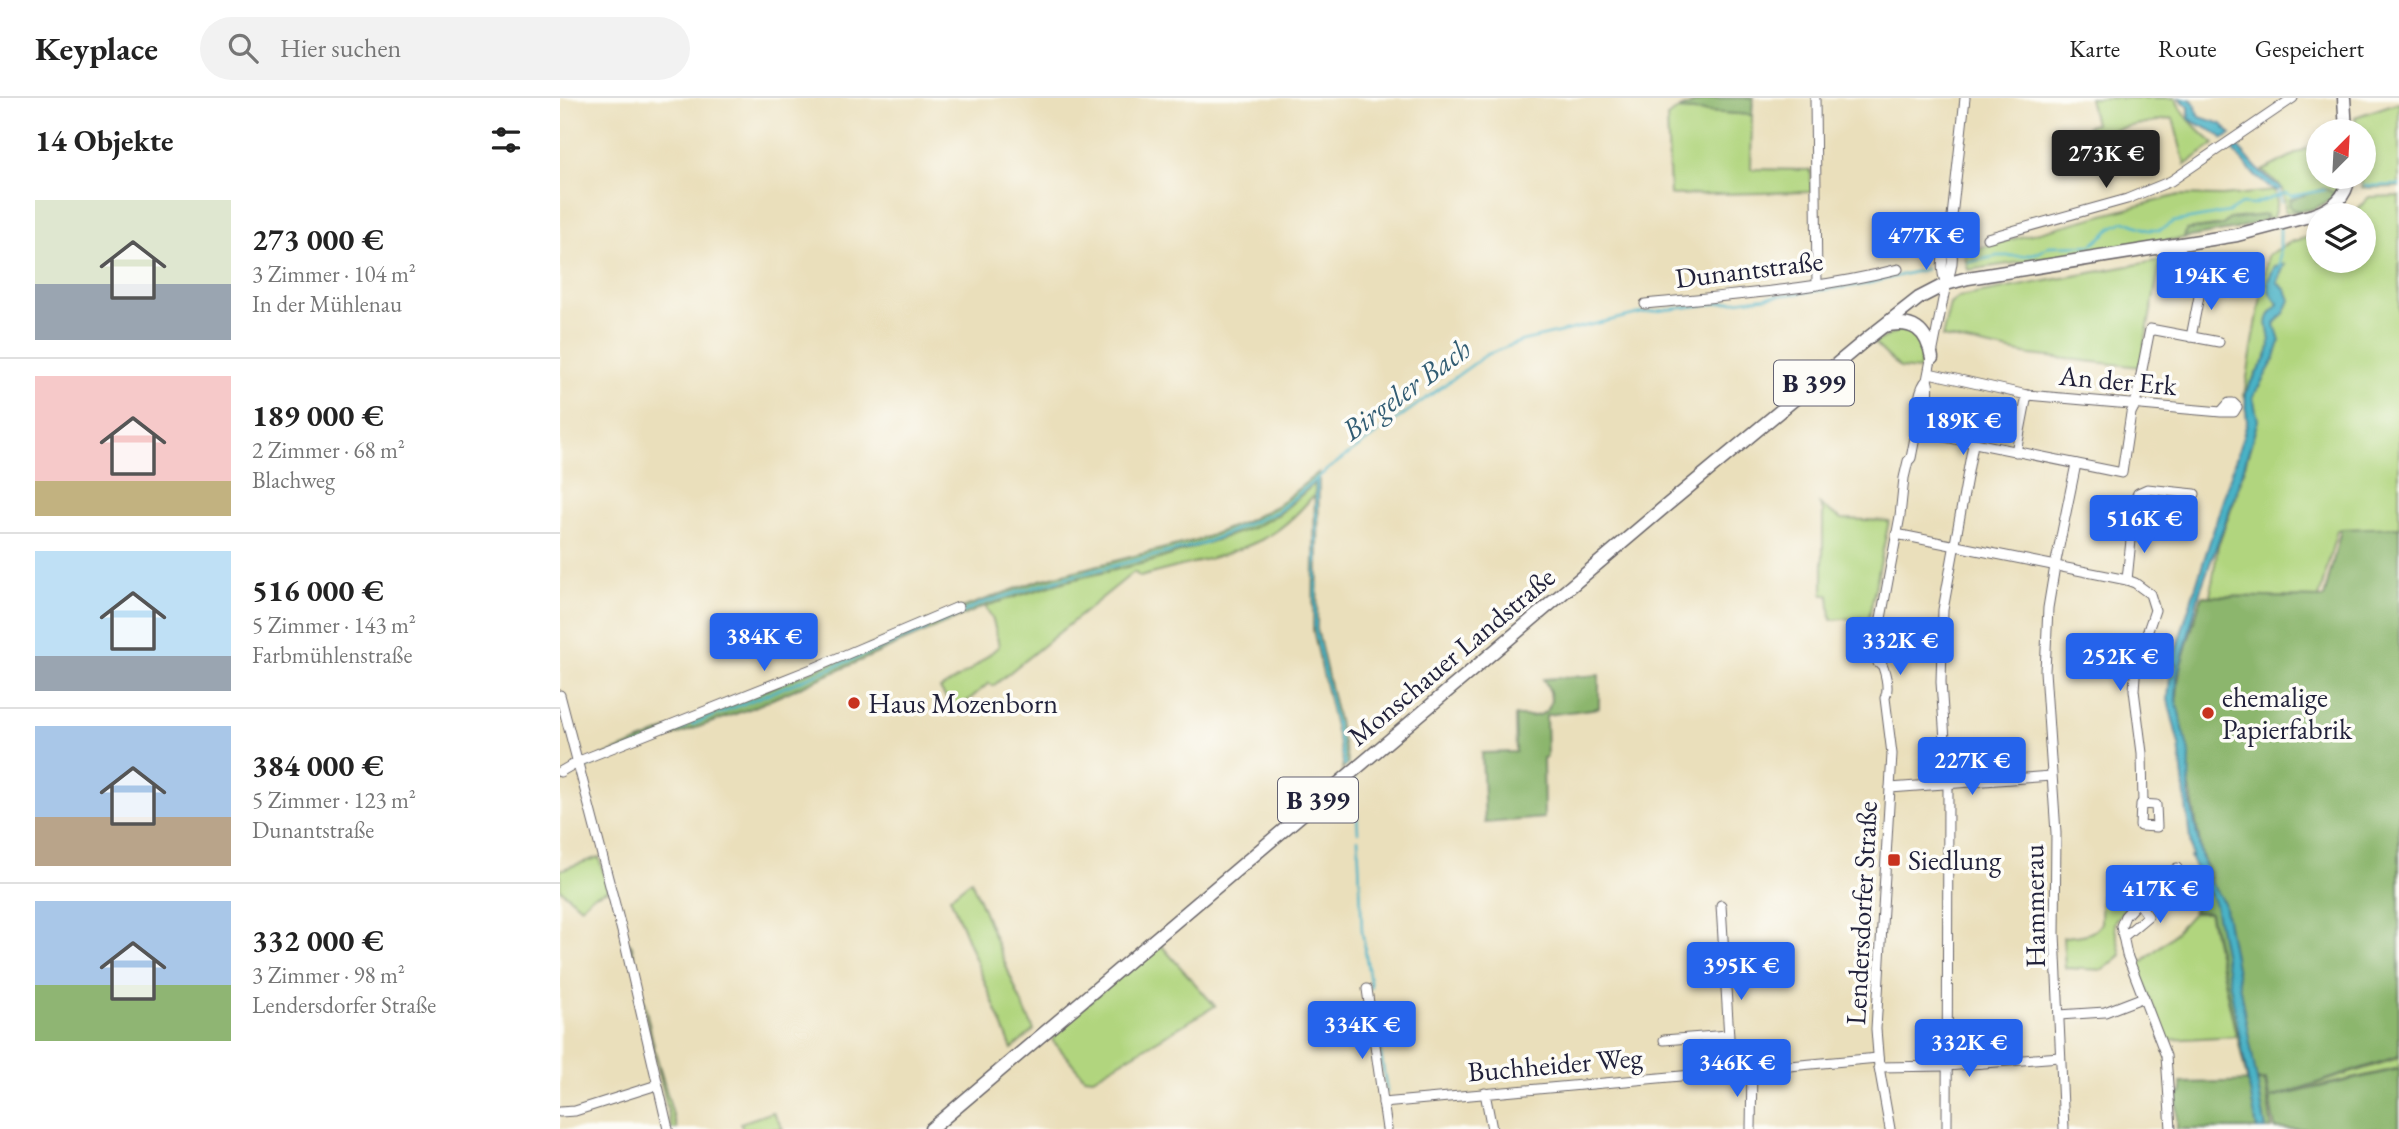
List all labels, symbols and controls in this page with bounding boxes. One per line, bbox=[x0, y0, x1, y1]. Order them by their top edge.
search box bbox=[200, 17, 690, 80]
text: Keyplace bbox=[35, 27, 158, 70]
icon: search bbox=[224, 29, 262, 67]
text: Hier suchen bbox=[280, 31, 401, 65]
text: Karte bbox=[2069, 33, 2120, 64]
text: Route bbox=[2158, 33, 2217, 64]
text: Gespeichert bbox=[2255, 33, 2364, 64]
north arrow bbox=[2306, 119, 2376, 189]
map controls bbox=[2306, 119, 2376, 273]
text: 14 Objekte bbox=[35, 121, 174, 160]
icon: filters bbox=[487, 121, 525, 159]
pin: 273K € bbox=[2049, 130, 2163, 190]
text: 273K € bbox=[2068, 138, 2144, 168]
button: layers bbox=[2306, 203, 2376, 273]
pin: 477K € bbox=[1869, 212, 1983, 272]
text: 273 000 € bbox=[252, 220, 384, 259]
text: 477K € bbox=[1888, 220, 1964, 250]
icon: home bbox=[91, 228, 175, 312]
street label: Dunantstraße bbox=[1673, 242, 1825, 296]
pin: 194K € bbox=[2154, 252, 2268, 312]
text: 3 Zimmer · 104 m² bbox=[252, 259, 416, 289]
text: 194K € bbox=[2173, 260, 2249, 290]
text: In der Mühlenau bbox=[252, 289, 402, 319]
water label: Birgeler Bach bbox=[1333, 329, 1479, 450]
street label: An der Erk bbox=[2057, 357, 2179, 403]
road number: B 399 bbox=[1774, 360, 1854, 406]
text: 189 000 € bbox=[252, 396, 384, 435]
pin: 189K € bbox=[1906, 398, 2020, 457]
icon: home bbox=[91, 404, 175, 488]
text: 189K € bbox=[1925, 405, 2001, 435]
text: 2 Zimmer · 68 m² bbox=[252, 435, 405, 465]
text: Blachweg bbox=[252, 465, 335, 495]
pin: 516K € bbox=[2087, 496, 2201, 555]
text: 516K € bbox=[2106, 503, 2182, 533]
street label: Monschauer Landstraße bbox=[1340, 559, 1562, 753]
text: 516 000 € bbox=[252, 571, 384, 610]
icon: home bbox=[91, 579, 175, 663]
text: 5 Zimmer · 143 m² bbox=[252, 610, 416, 640]
pin: 384K € bbox=[707, 614, 821, 673]
pin: 332K € bbox=[1843, 618, 1957, 677]
text: 384K € bbox=[726, 621, 802, 651]
text: 332K € bbox=[1862, 625, 1938, 655]
pin: 252K € bbox=[2063, 634, 2177, 693]
text: Farbmühlenstraße bbox=[252, 640, 412, 670]
text: 252K € bbox=[2082, 641, 2158, 671]
place label: ehemalige Papierfabrik bbox=[2222, 679, 2353, 747]
place label: Haus Mozenborn bbox=[868, 685, 1058, 721]
marker: Haus Mozenborn bbox=[846, 695, 862, 711]
marker: ehemalige Papierfabrik bbox=[2200, 705, 2216, 721]
pin: 227K € bbox=[1915, 738, 2029, 797]
text: 227K € bbox=[1934, 745, 2010, 775]
text: 384 000 € bbox=[252, 746, 384, 785]
icon: home bbox=[91, 754, 175, 838]
road number: B 399 bbox=[1278, 778, 1358, 822]
text: 5 Zimmer · 123 m² bbox=[252, 785, 416, 815]
street label: Lendersdorfer Straße bbox=[1837, 800, 1885, 1026]
text: Dunantstraße bbox=[252, 815, 374, 845]
place label: Siedlung bbox=[1908, 842, 2002, 878]
street label: Hammerau bbox=[2015, 844, 2053, 968]
marker: Siedlung bbox=[1886, 852, 1902, 868]
pin: 417K € bbox=[2103, 866, 2217, 925]
text: 417K € bbox=[2122, 873, 2198, 903]
text: 332 000 € bbox=[252, 921, 384, 960]
icon: home bbox=[91, 929, 175, 1013]
pin: 395K € bbox=[1684, 942, 1798, 1002]
text: 395K € bbox=[1703, 950, 1779, 980]
text: 3 Zimmer · 98 m² bbox=[252, 960, 405, 990]
text: Lendersdorfer Straße bbox=[252, 990, 436, 1020]
pin: 334K € bbox=[1305, 1002, 1419, 1061]
text: 334K € bbox=[1324, 1009, 1400, 1039]
pin: 332K € bbox=[1912, 1020, 2026, 1079]
text: 332K € bbox=[1931, 1027, 2007, 1057]
street label: Buchheider Weg bbox=[1466, 1038, 1645, 1090]
pin: 346K € bbox=[1680, 1040, 1794, 1099]
text: 346K € bbox=[1699, 1047, 1775, 1077]

